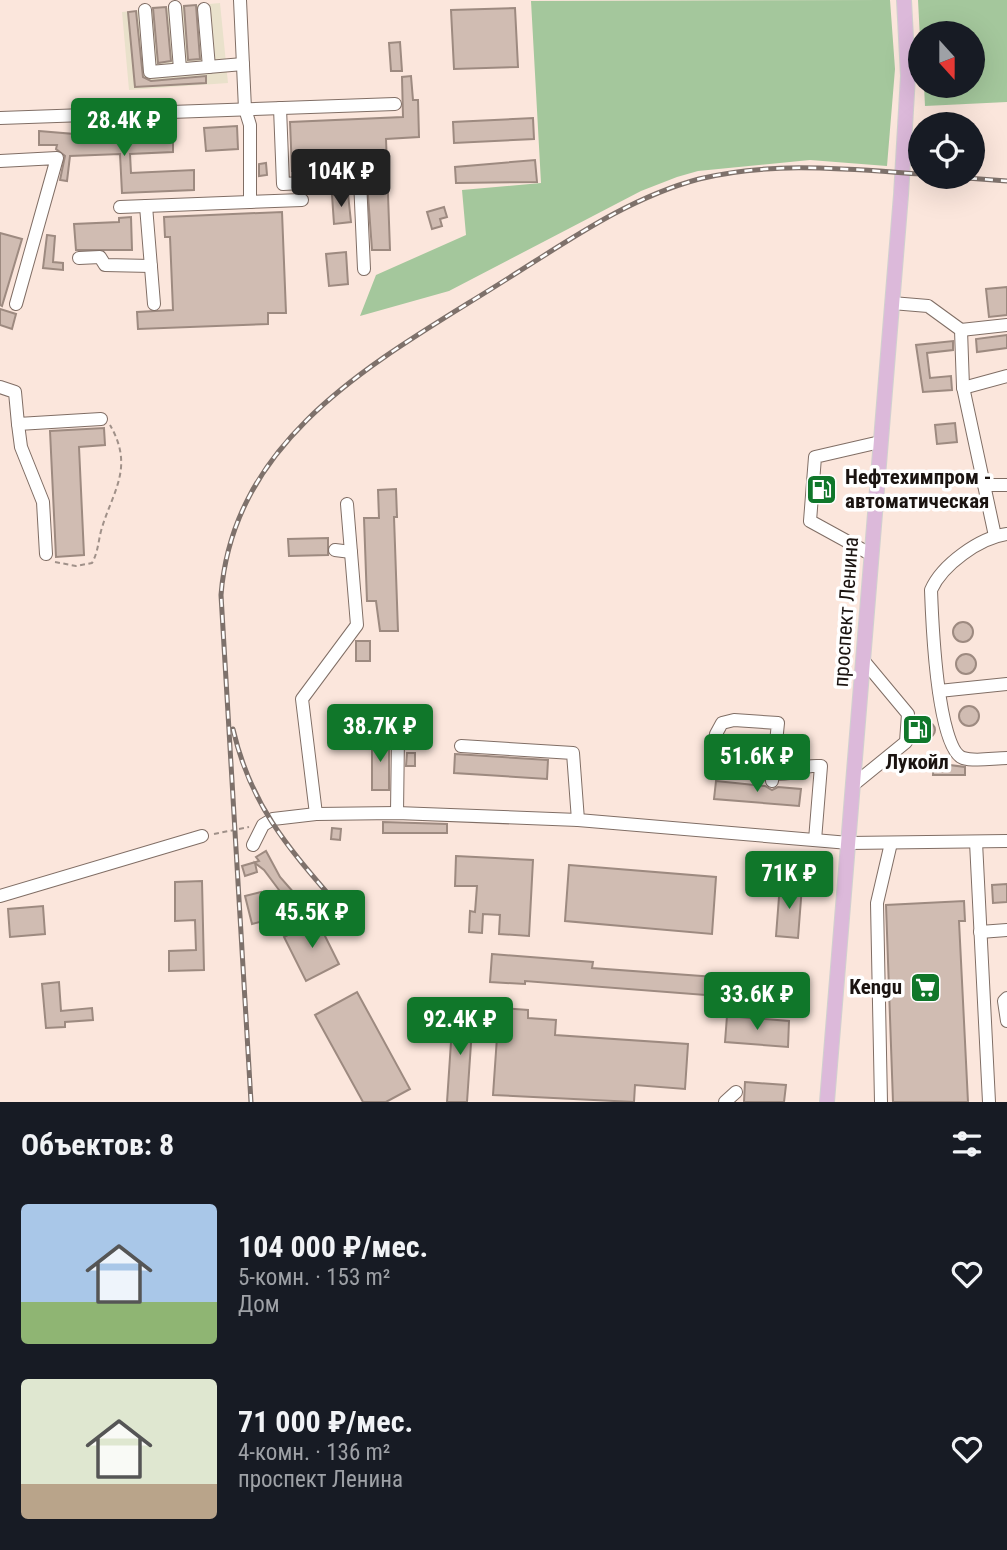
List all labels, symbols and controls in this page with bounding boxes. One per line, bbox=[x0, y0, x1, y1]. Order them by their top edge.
north arrow bbox=[908, 21, 985, 98]
map controls bbox=[908, 21, 985, 189]
pin: 28.4K ₽ bbox=[59, 99, 189, 158]
text: 28.4K ₽ bbox=[87, 107, 161, 134]
button: locate bbox=[908, 112, 985, 189]
pin: 104K ₽ bbox=[284, 150, 398, 209]
text: 104K ₽ bbox=[307, 158, 375, 185]
place label: Нефтехимпром - автоматическая bbox=[845, 465, 991, 513]
fuel station icon: Нефтехимпром - автоматическая bbox=[805, 472, 839, 506]
street label: проспект Ленина bbox=[829, 536, 863, 688]
pin: 38.7K ₽ bbox=[315, 704, 445, 764]
text: 38.7K ₽ bbox=[343, 713, 417, 740]
fuel station icon: Лукойл bbox=[900, 713, 934, 747]
pin: 51.6K ₽ bbox=[692, 734, 822, 794]
text: 51.6K ₽ bbox=[720, 743, 794, 770]
place label: Лукойл bbox=[885, 750, 949, 774]
pin: 71K ₽ bbox=[740, 852, 838, 911]
text: 71K ₽ bbox=[761, 860, 817, 887]
pin: 45.5K ₽ bbox=[247, 890, 377, 950]
text: 45.5K ₽ bbox=[275, 899, 349, 926]
supermarket icon: Kengu bbox=[908, 970, 942, 1004]
pin: 33.6K ₽ bbox=[692, 972, 822, 1032]
place label: Kengu bbox=[849, 975, 902, 999]
text: 33.6K ₽ bbox=[720, 981, 794, 1008]
pin: 92.4K ₽ bbox=[395, 998, 525, 1057]
text: 92.4K ₽ bbox=[423, 1006, 497, 1033]
icon: filters bbox=[948, 1125, 986, 1163]
text: Объектов: 8 bbox=[21, 1127, 174, 1162]
text: 104 000 ₽/мес. bbox=[238, 1229, 428, 1264]
icon: home bbox=[77, 1232, 161, 1316]
icon: heart bbox=[948, 1255, 986, 1293]
text: 5-комн. · 153 m² bbox=[238, 1264, 390, 1291]
text: Дом bbox=[238, 1291, 280, 1318]
text: 71 000 ₽/мес. bbox=[238, 1404, 413, 1439]
icon: home bbox=[77, 1407, 161, 1491]
icon: heart bbox=[948, 1430, 986, 1468]
text: 4-комн. · 136 m² bbox=[238, 1439, 390, 1466]
text: проспект Ленина bbox=[238, 1466, 403, 1493]

